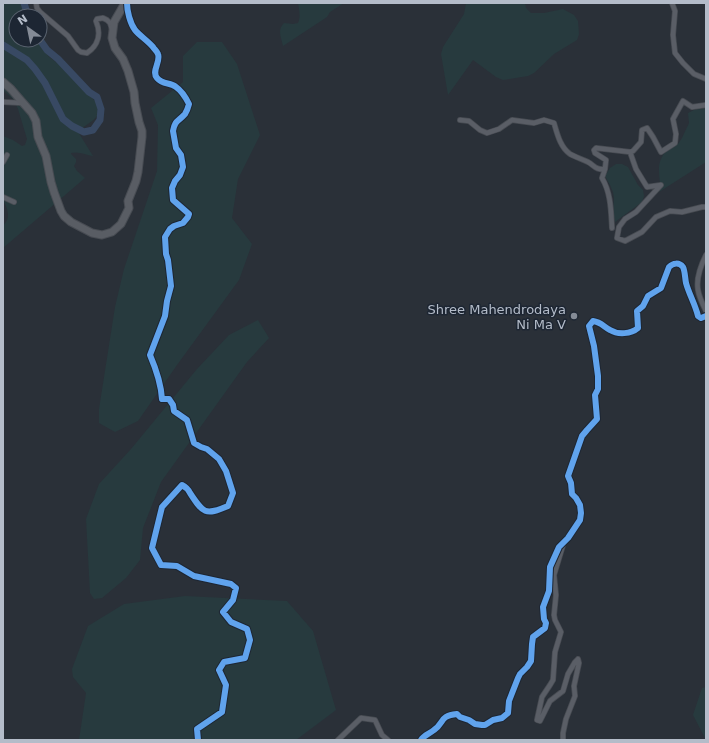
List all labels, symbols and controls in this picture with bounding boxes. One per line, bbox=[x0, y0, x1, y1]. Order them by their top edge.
north arrow bbox=[8, 8, 48, 48]
text: N bbox=[15, 12, 30, 28]
place label: Shree Mahendrodaya Ni Ma V bbox=[428, 302, 566, 332]
marker: Shree Mahendrodaya Ni Ma V bbox=[569, 311, 579, 321]

